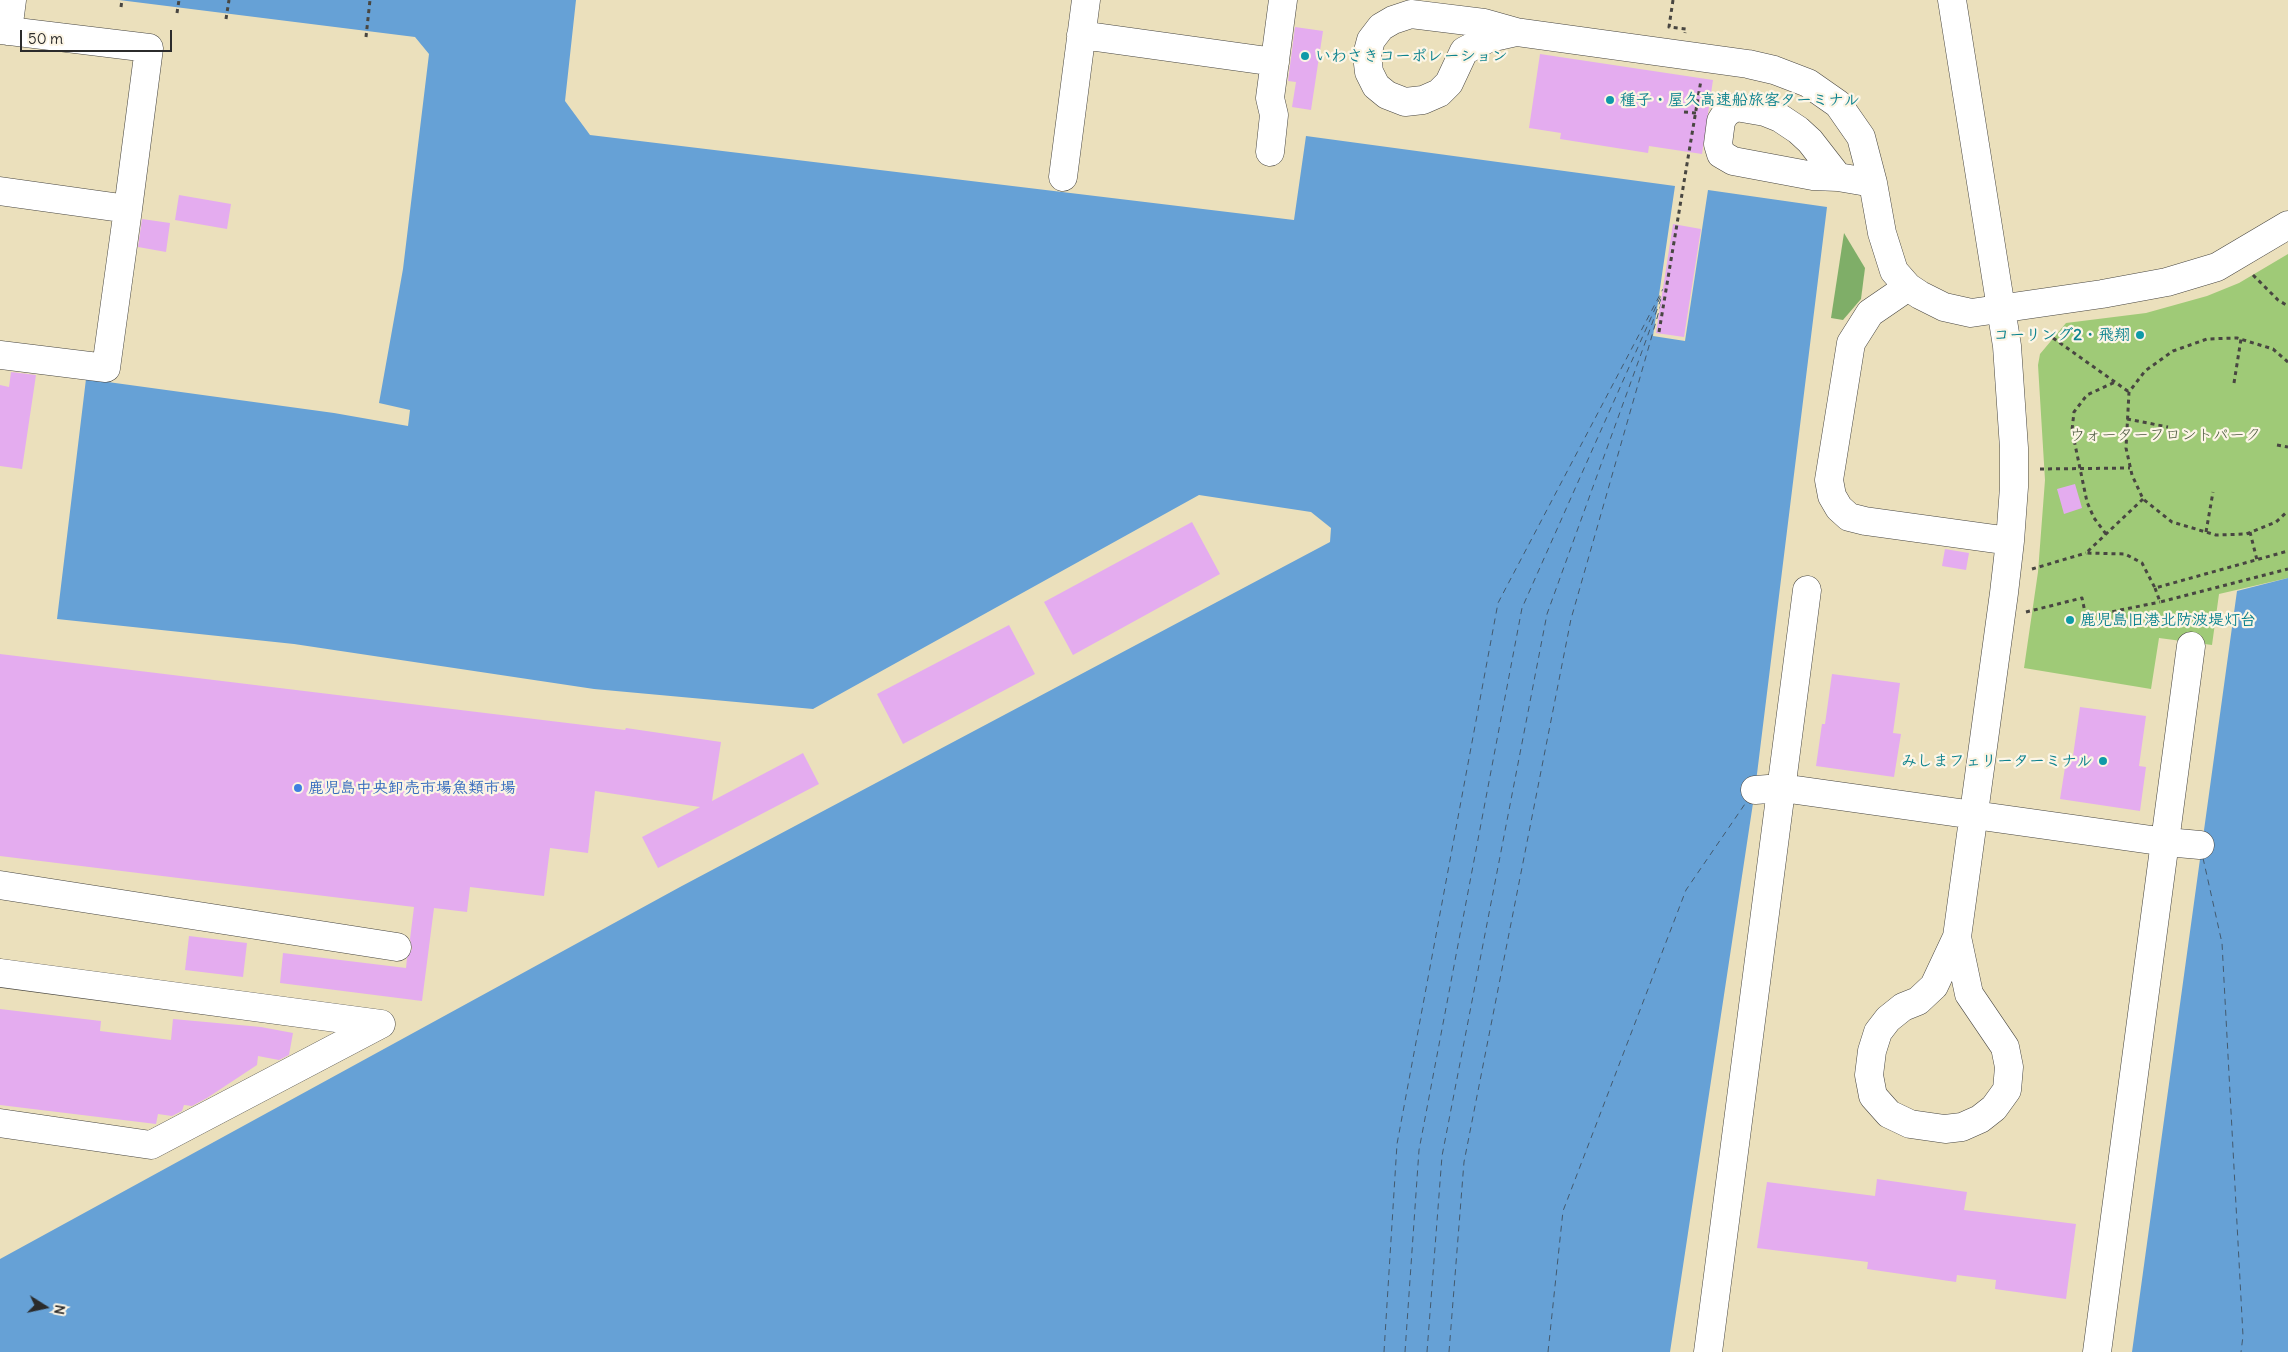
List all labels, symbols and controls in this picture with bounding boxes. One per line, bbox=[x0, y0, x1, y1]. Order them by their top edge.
scale bar bbox=[22, 20, 175, 52]
text: 50 m bbox=[28, 29, 63, 48]
place label: いわさきコーポレーション bbox=[1315, 46, 1508, 66]
marker: いわさきコーポレーション bbox=[1299, 50, 1311, 62]
place label: 種子・屋久高速船旅客ターミナル bbox=[1620, 90, 1860, 110]
marker: 種子・屋久高速船旅客ターミナル bbox=[1604, 94, 1616, 106]
place label: コーリング2・飛翔 bbox=[1993, 325, 2130, 345]
marker: コーリング2・飛翔 bbox=[2134, 329, 2146, 341]
park label: ウォーターフロントパーク bbox=[2069, 425, 2261, 445]
place label: 鹿児島旧港北防波堤灯台 bbox=[2080, 610, 2256, 630]
marker: 鹿児島旧港北防波堤灯台 bbox=[2064, 614, 2076, 626]
place label: みしまフェリーターミナル bbox=[1901, 751, 2093, 771]
marker: みしまフェリーターミナル bbox=[2097, 755, 2109, 767]
place label: 鹿児島中央卸売市場魚類市場 bbox=[308, 778, 516, 798]
marker: 鹿児島中央卸売市場魚類市場 bbox=[292, 782, 304, 794]
north arrow bbox=[20, 1282, 70, 1332]
text: N bbox=[50, 1303, 69, 1316]

